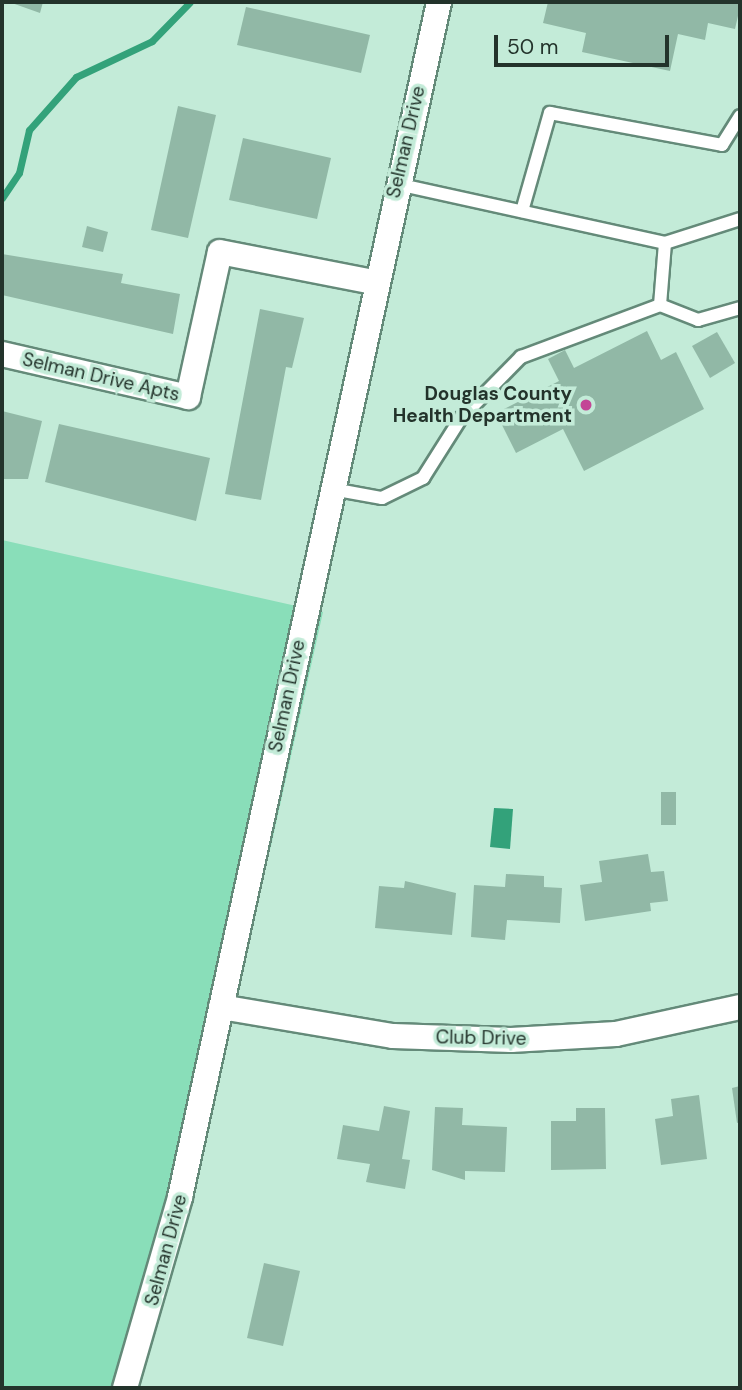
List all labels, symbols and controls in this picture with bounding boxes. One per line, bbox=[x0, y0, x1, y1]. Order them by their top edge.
scale bar bbox=[497, 21, 672, 65]
text: 50 m bbox=[507, 33, 558, 61]
street label: Selman Drive bbox=[382, 84, 430, 200]
street label: Selman Drive Apts bbox=[20, 348, 182, 406]
place label: Douglas County Health Department bbox=[393, 383, 572, 427]
marker: Douglas County Health Department bbox=[578, 397, 594, 413]
street label: Selman Drive bbox=[264, 638, 310, 754]
street label: Club Drive bbox=[435, 1026, 527, 1050]
street label: Selman Drive bbox=[140, 1192, 192, 1308]

